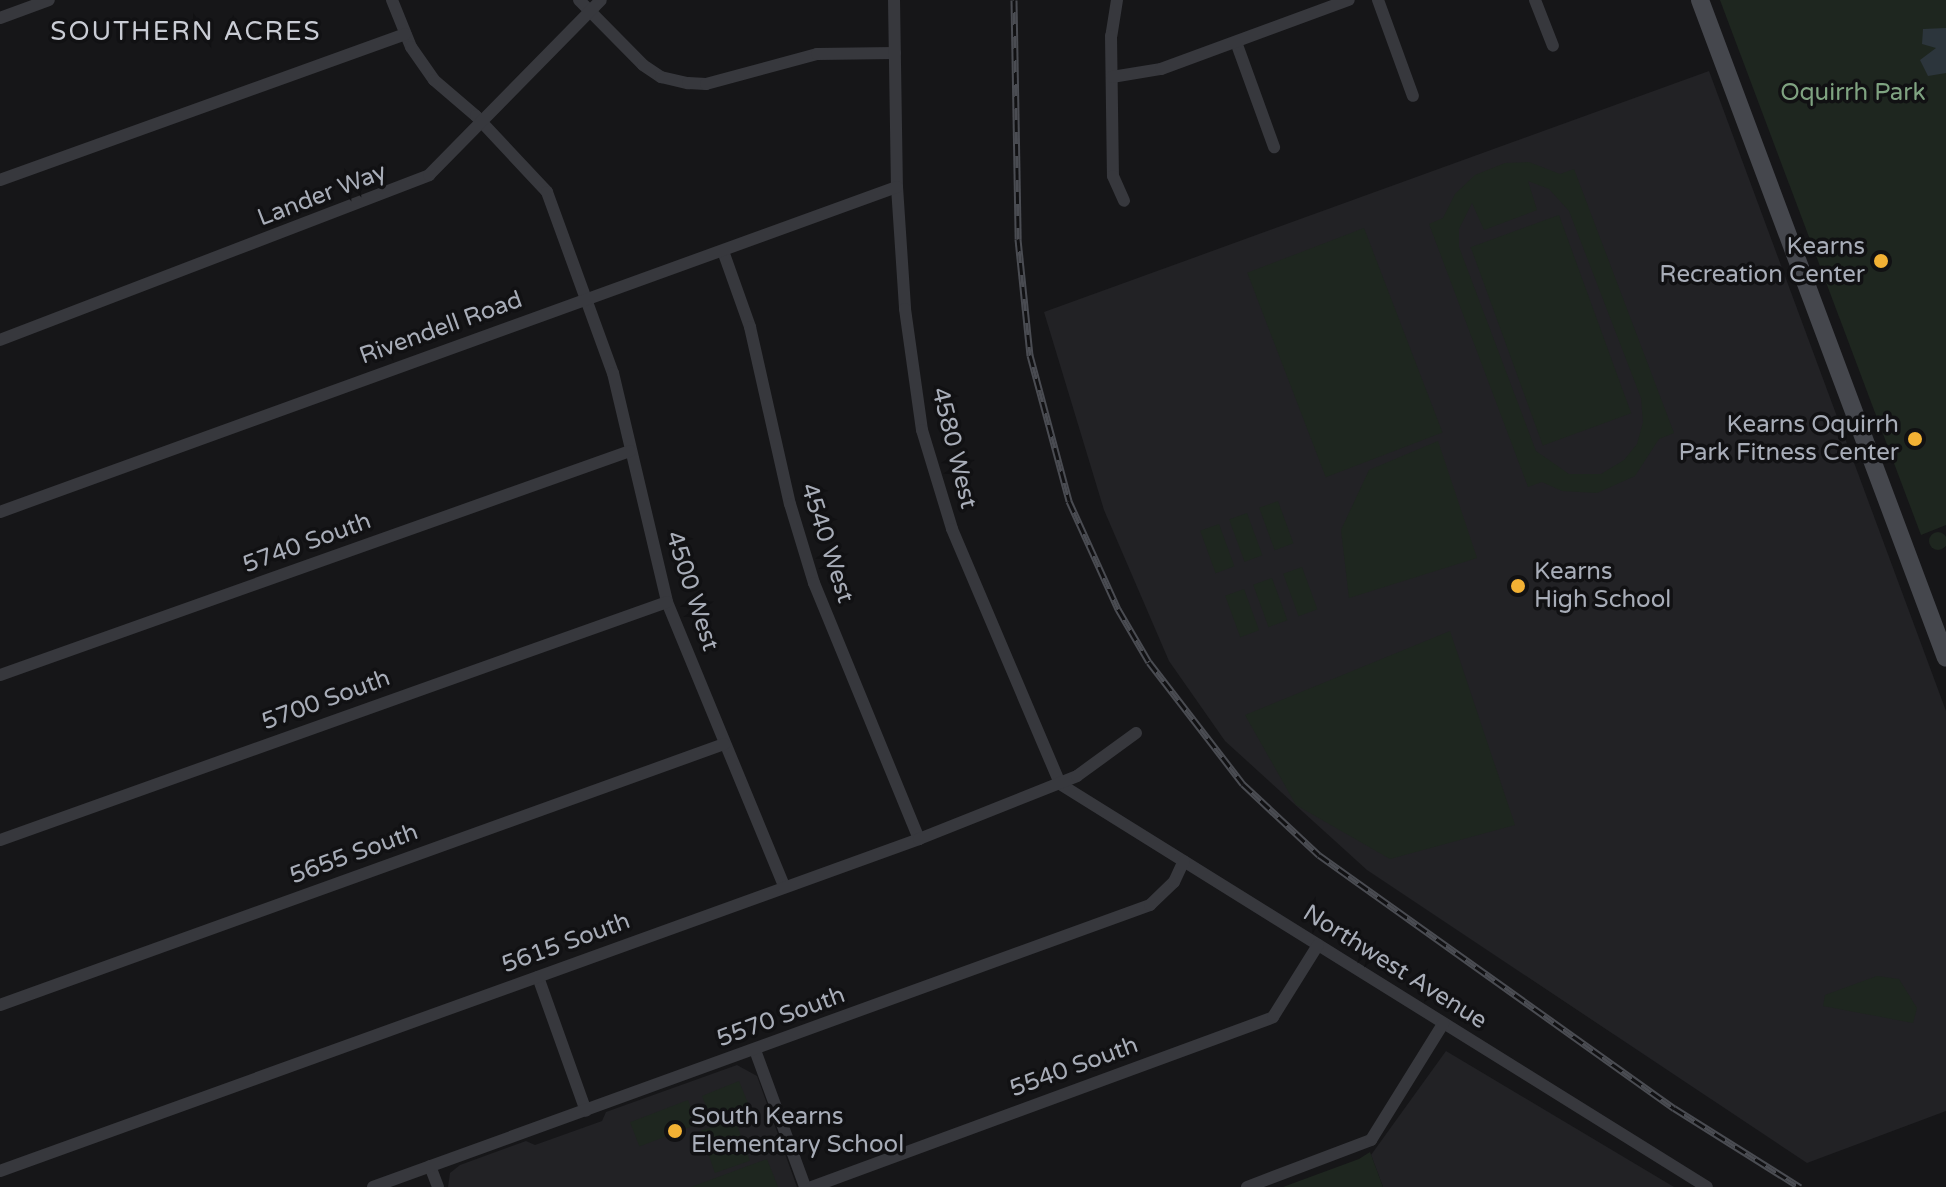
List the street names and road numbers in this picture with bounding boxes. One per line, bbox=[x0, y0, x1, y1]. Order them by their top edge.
street label: Lander Way bbox=[254, 157, 390, 233]
street label: Rivendell Road bbox=[356, 285, 526, 371]
street label: 4580 West bbox=[925, 384, 983, 512]
street label: 4540 West bbox=[794, 480, 860, 606]
street label: 5740 South bbox=[239, 507, 375, 579]
street label: 4500 West bbox=[659, 528, 725, 654]
street label: 5700 South bbox=[258, 664, 394, 736]
street label: 5655 South bbox=[286, 818, 422, 890]
street label: Northwest Avenue bbox=[1298, 899, 1492, 1035]
street label: 5615 South bbox=[498, 907, 634, 979]
street label: 5570 South bbox=[713, 981, 849, 1053]
street label: 5540 South bbox=[1006, 1031, 1142, 1103]

